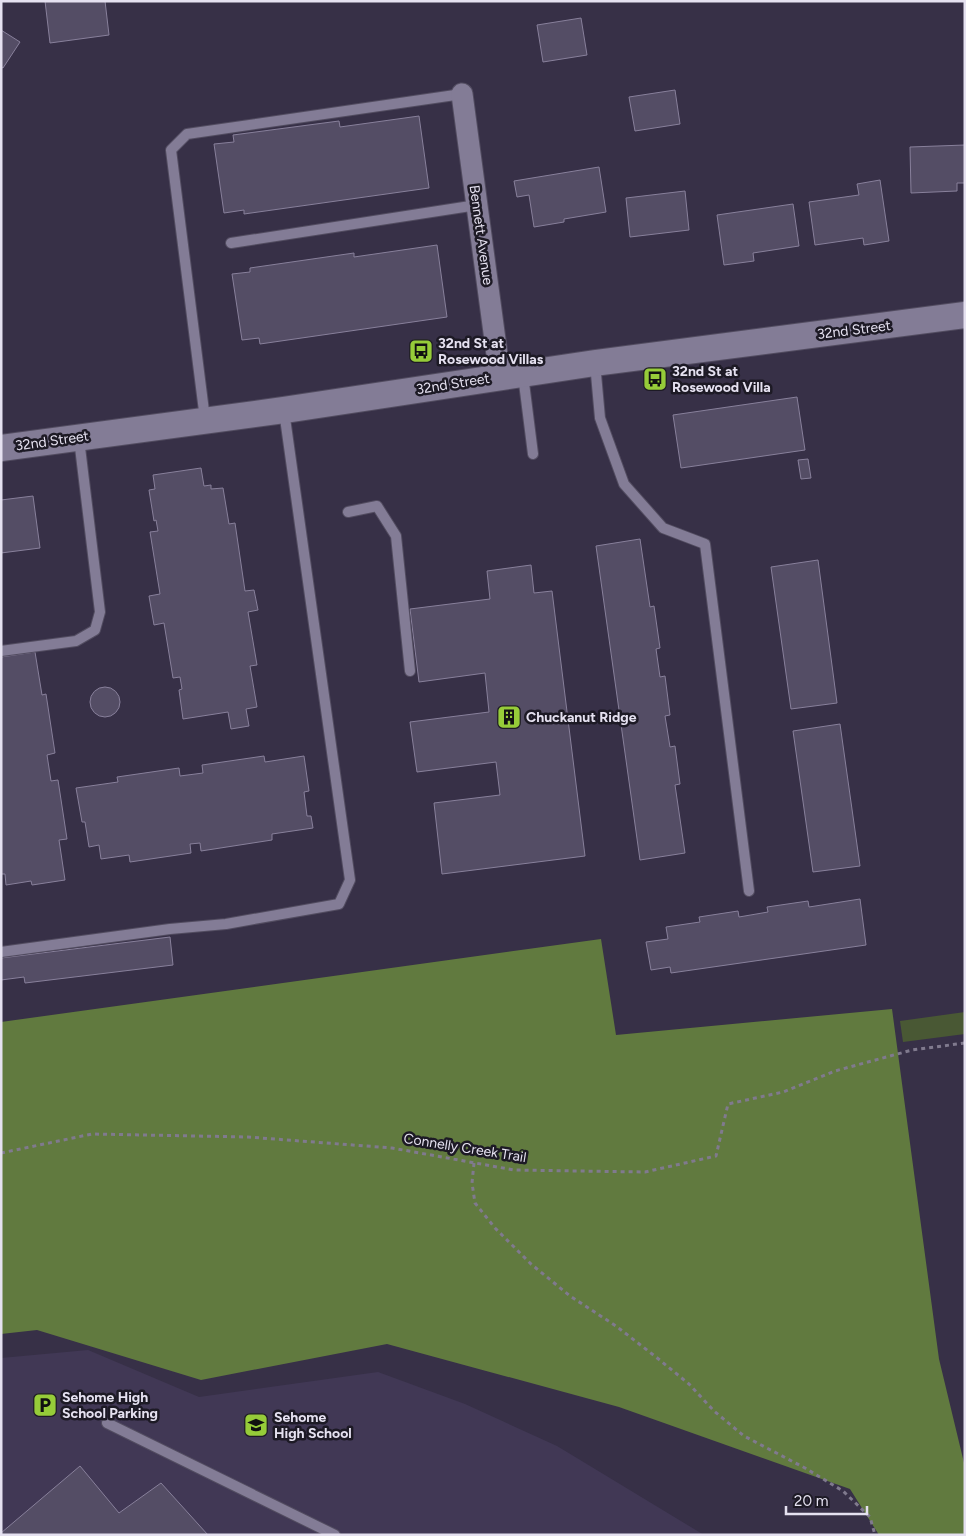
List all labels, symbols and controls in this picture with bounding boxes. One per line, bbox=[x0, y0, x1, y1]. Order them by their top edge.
street label: Bennett Avenue bbox=[466, 184, 496, 286]
street label: 32nd Street bbox=[816, 317, 892, 343]
place label: 32nd St at Rosewood Villas bbox=[438, 335, 544, 368]
bus stop icon: 32nd St at Rosewood Villas bbox=[408, 338, 434, 364]
place label: 32nd St at Rosewood Villa bbox=[672, 363, 771, 396]
bus stop icon: 32nd St at Rosewood Villa bbox=[642, 366, 668, 392]
street label: 32nd Street bbox=[415, 370, 491, 398]
street label: 32nd Street bbox=[14, 427, 90, 455]
building icon: Chuckanut Ridge bbox=[496, 704, 522, 730]
place label: Chuckanut Ridge bbox=[526, 709, 637, 726]
street label: Connelly Creek Trail bbox=[402, 1130, 528, 1166]
place label: Sehome High School Parking bbox=[62, 1389, 158, 1422]
parking icon: Sehome High School Parking bbox=[32, 1392, 58, 1418]
place label: Sehome High School bbox=[274, 1409, 352, 1442]
school or university icon: Sehome High School bbox=[243, 1412, 269, 1438]
scale bar bbox=[786, 1484, 867, 1516]
text: 20 m bbox=[794, 1492, 828, 1510]

